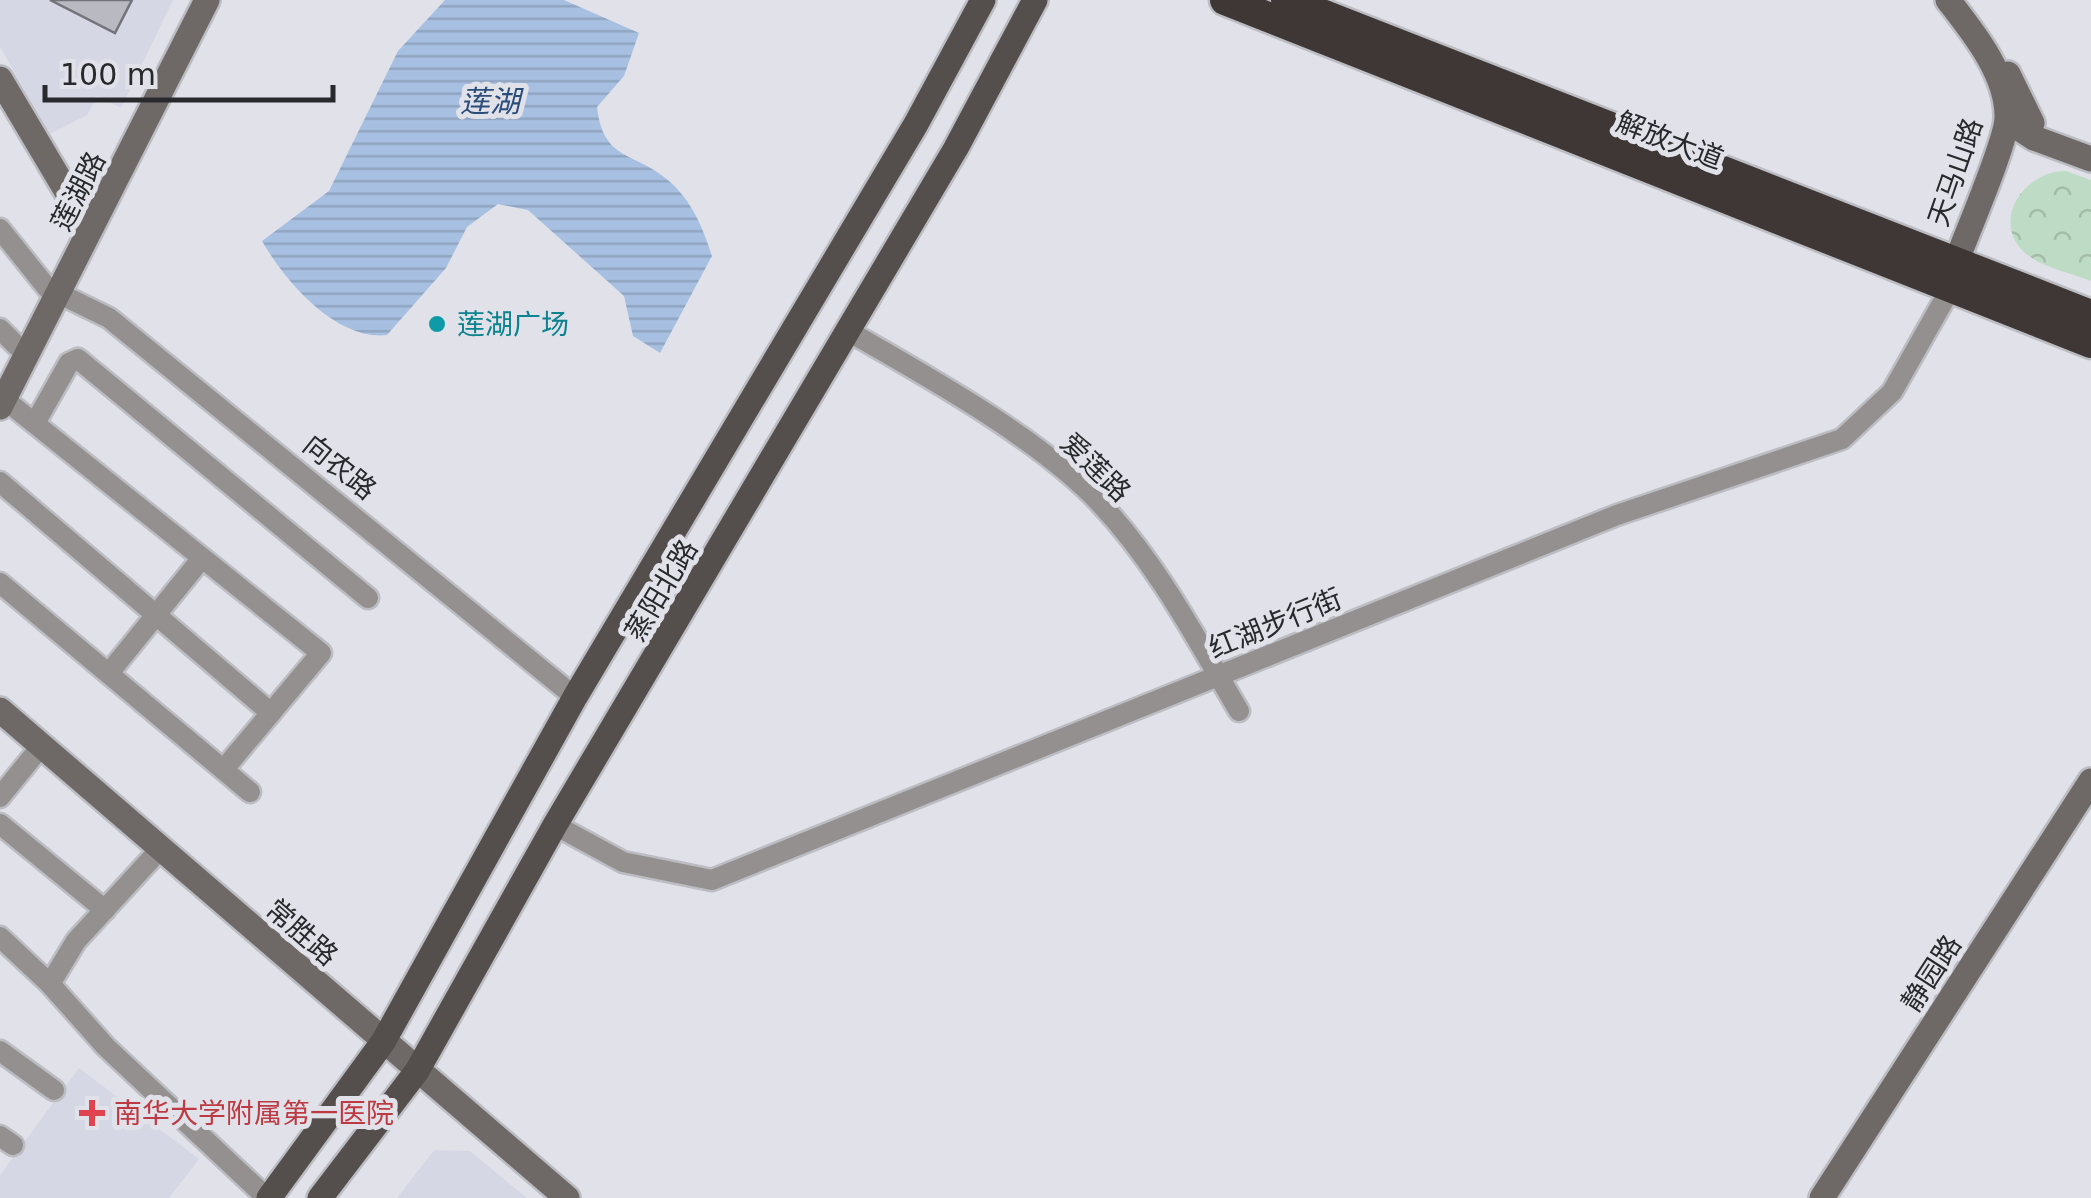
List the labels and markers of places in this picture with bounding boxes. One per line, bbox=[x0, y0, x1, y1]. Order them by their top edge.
place label: 莲湖广场 bbox=[457, 308, 569, 341]
marker: 莲湖广场 bbox=[426, 313, 448, 335]
place label: 南华大学附属第一医院 bbox=[114, 1097, 394, 1130]
marker: 南华大学附属第一医院 bbox=[79, 1100, 105, 1126]

